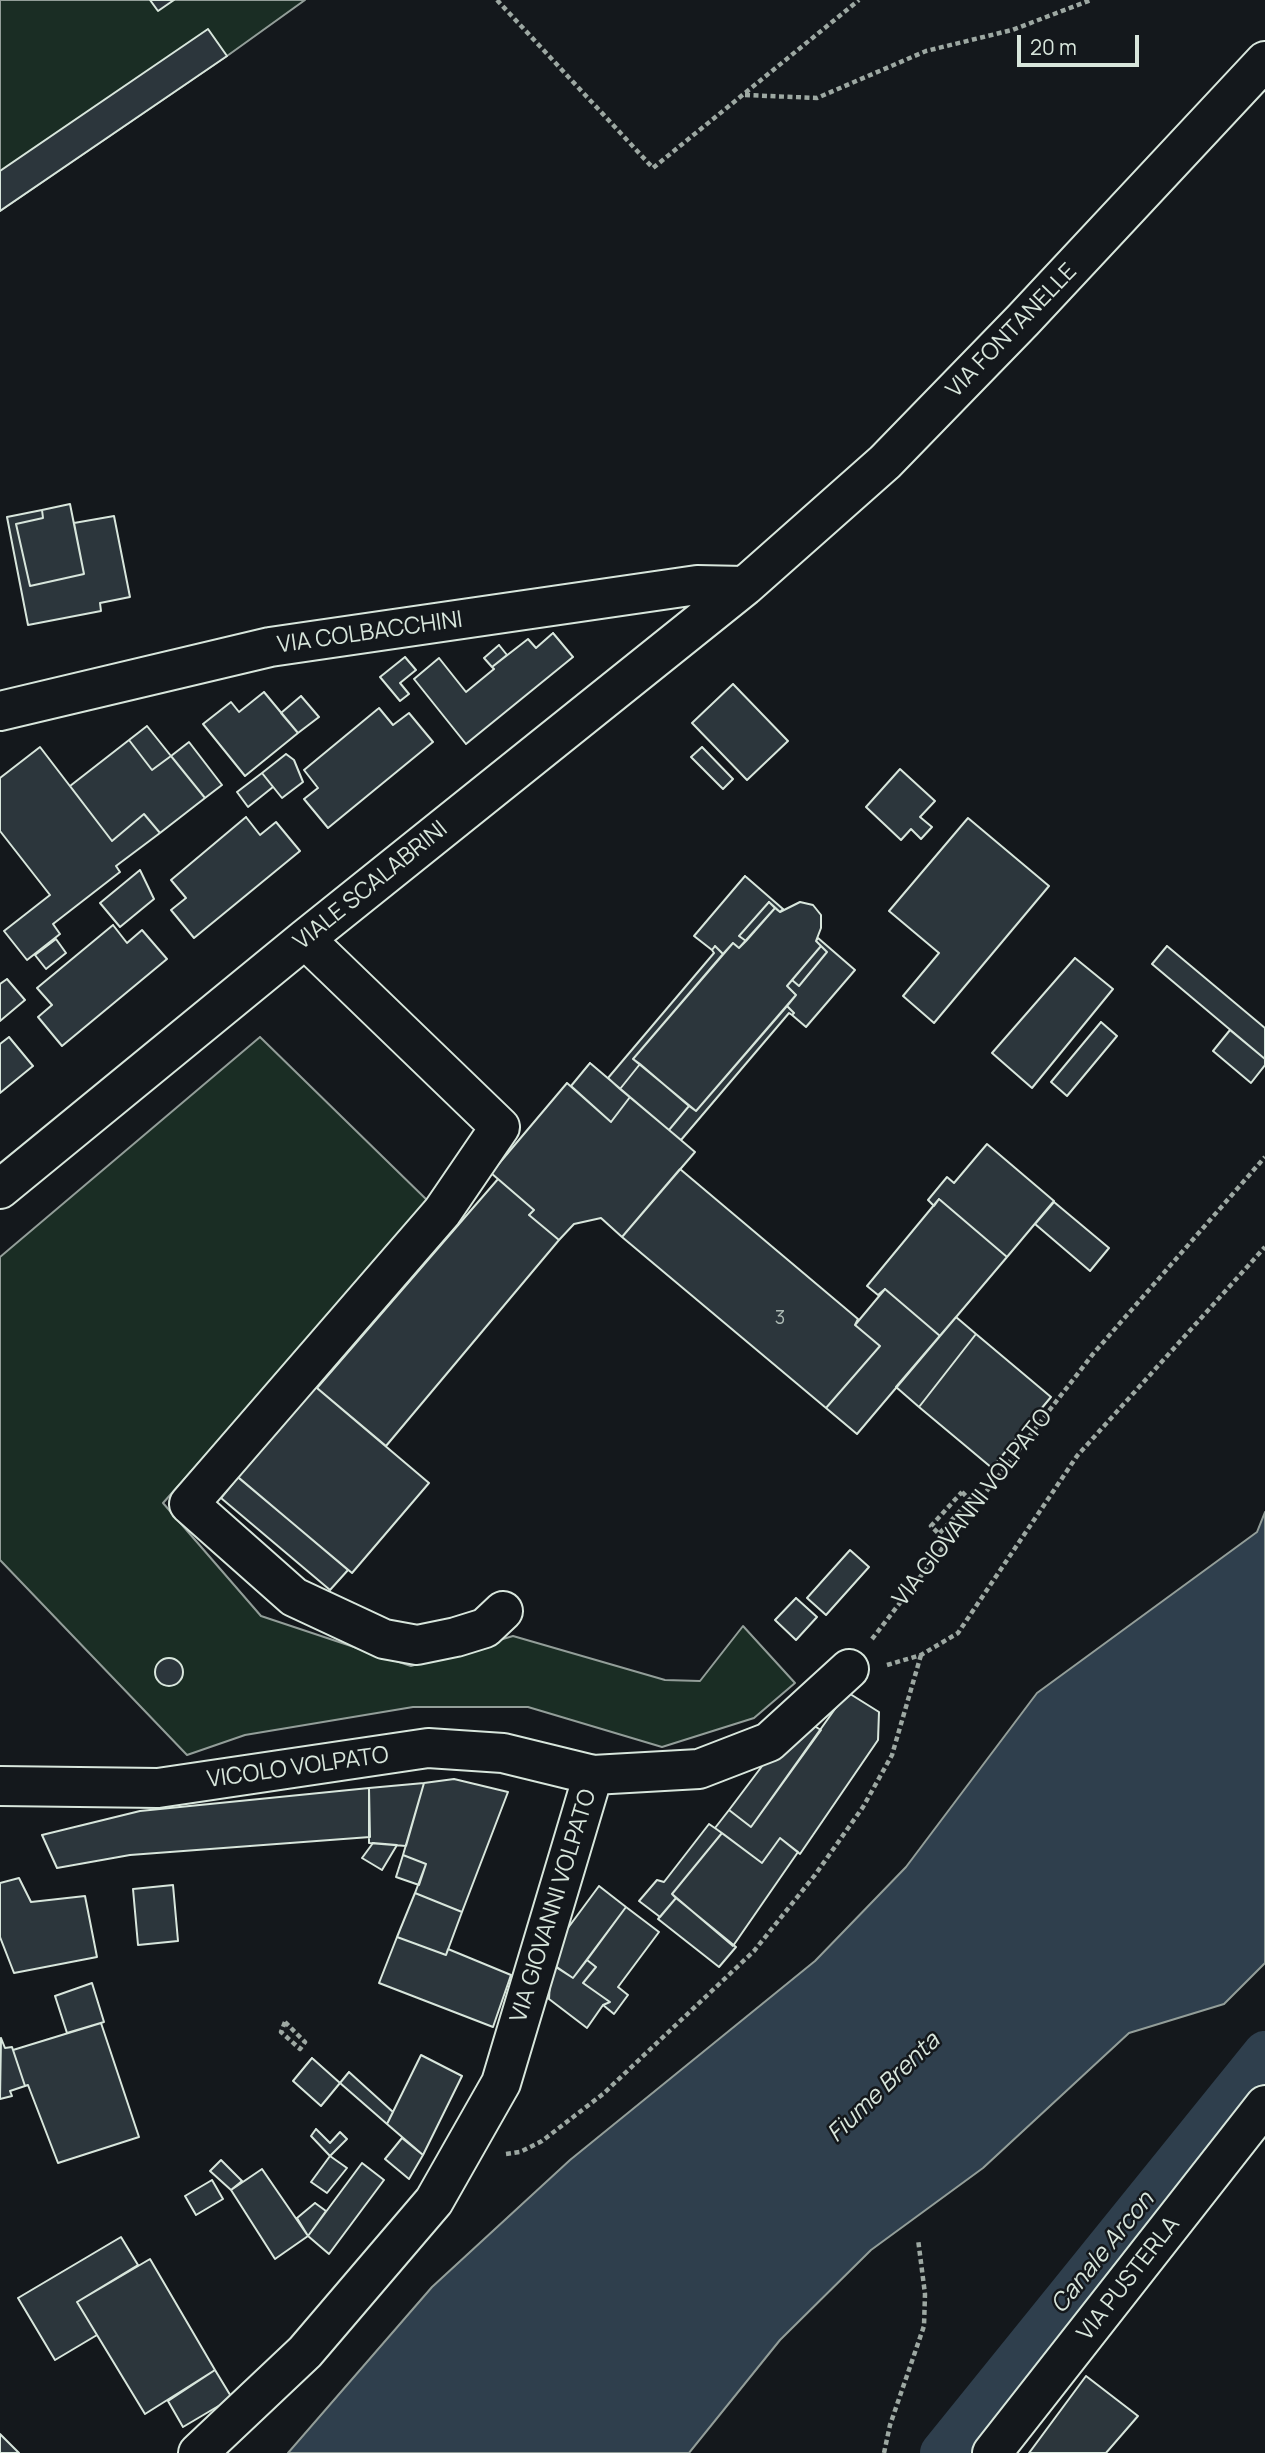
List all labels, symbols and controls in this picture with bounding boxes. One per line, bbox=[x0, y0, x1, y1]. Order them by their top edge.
scale bar bbox=[1020, 21, 1142, 65]
text: 20 m bbox=[1030, 33, 1077, 61]
street label: VIA FONTANELLE bbox=[941, 258, 1083, 404]
street label: VIA COLBACCHINI bbox=[276, 606, 464, 660]
street label: VIALE SCALABRINI bbox=[289, 816, 453, 956]
house number: 3 bbox=[775, 1308, 785, 1330]
street label: VIA GIOVANNI VOLPATO bbox=[888, 1404, 1058, 1612]
street label: VICOLO VOLPATO bbox=[205, 1742, 391, 1794]
street label: VIA GIOVANNI VOLPATO bbox=[505, 1786, 603, 2026]
water label: Fiume Brenta bbox=[822, 2027, 946, 2149]
water label: Canale Arcon bbox=[1045, 2187, 1161, 2319]
street label: VIA PUSTERLA bbox=[1072, 2212, 1186, 2346]

